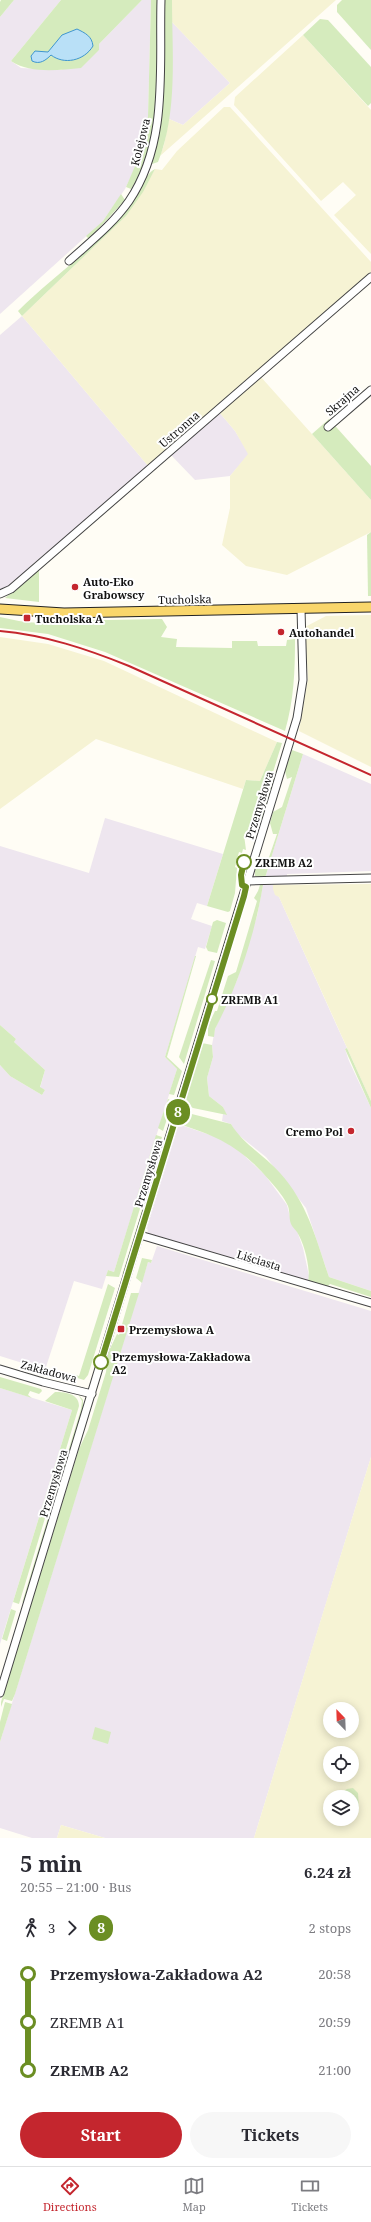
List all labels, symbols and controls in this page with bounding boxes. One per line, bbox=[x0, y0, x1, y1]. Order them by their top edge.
street label: Kolejowa bbox=[127, 117, 153, 167]
street label: Skrajna bbox=[322, 381, 362, 419]
street label: Ustronna bbox=[156, 407, 202, 451]
place label: Auto-Eko Grabowscy bbox=[83, 574, 145, 602]
marker: Auto-Eko Grabowscy bbox=[70, 582, 80, 592]
street label: Tucholska bbox=[158, 591, 212, 607]
place label: Tucholska A bbox=[35, 611, 104, 626]
marker: Tucholska A bbox=[22, 613, 32, 623]
place label: Autohandel bbox=[289, 625, 354, 640]
marker: Autohandel bbox=[276, 627, 286, 637]
street label: Przemysłowa bbox=[242, 769, 276, 841]
marker: ZREMB A2 bbox=[236, 854, 252, 870]
place label: ZREMB A2 bbox=[255, 855, 313, 870]
place label: ZREMB A1 bbox=[221, 992, 279, 1007]
marker: ZREMB A1 bbox=[206, 993, 218, 1005]
line badge: 8 bbox=[165, 1099, 191, 1125]
text: 8 bbox=[174, 1102, 182, 1121]
place label: Cremo Pol bbox=[285, 1124, 343, 1139]
marker: Cremo Pol bbox=[346, 1126, 356, 1136]
street label: Przemysłowa bbox=[131, 1137, 165, 1209]
street label: Liściasta bbox=[235, 1246, 283, 1274]
place label: Przemysłowa A bbox=[129, 1322, 215, 1337]
marker: Przemysłowa A bbox=[116, 1324, 126, 1334]
place label: Przemysłowa-Zakładowa A2 bbox=[112, 1349, 251, 1377]
marker: Przemysłowa-Zakładowa A2 bbox=[93, 1354, 109, 1370]
street label: Zakładowa bbox=[19, 1356, 79, 1386]
street label: Przemysłowa bbox=[36, 1447, 70, 1519]
north arrow bbox=[323, 1702, 359, 1738]
map controls bbox=[323, 1702, 359, 1826]
button: locate bbox=[323, 1746, 359, 1782]
button: layers bbox=[323, 1790, 359, 1826]
text: 5 min bbox=[20, 1848, 82, 1878]
text: 6.24 zł bbox=[304, 1862, 351, 1882]
text: 20:55 – 21:00 · Bus bbox=[20, 1878, 131, 1896]
icon: walk bbox=[20, 1917, 42, 1939]
icon: forward bbox=[61, 1917, 83, 1939]
text: 8 bbox=[97, 1918, 105, 1937]
text: 3 bbox=[48, 1919, 55, 1937]
text: 2 stops bbox=[309, 1919, 351, 1937]
text: Przemysłowa-Zakładowa A2 bbox=[50, 1964, 263, 1984]
text: 20:58 bbox=[318, 1965, 351, 1983]
text: ZREMB A1 bbox=[50, 2012, 125, 2032]
text: 20:59 bbox=[318, 2013, 351, 2031]
text: ZREMB A2 bbox=[50, 2060, 129, 2080]
text: 21:00 bbox=[318, 2061, 351, 2079]
button: Start bbox=[20, 2112, 182, 2158]
button: Tickets bbox=[190, 2112, 351, 2158]
tab: Directions bbox=[43, 2175, 97, 2214]
tab: Map bbox=[182, 2175, 206, 2214]
tab: Tickets bbox=[291, 2175, 328, 2214]

